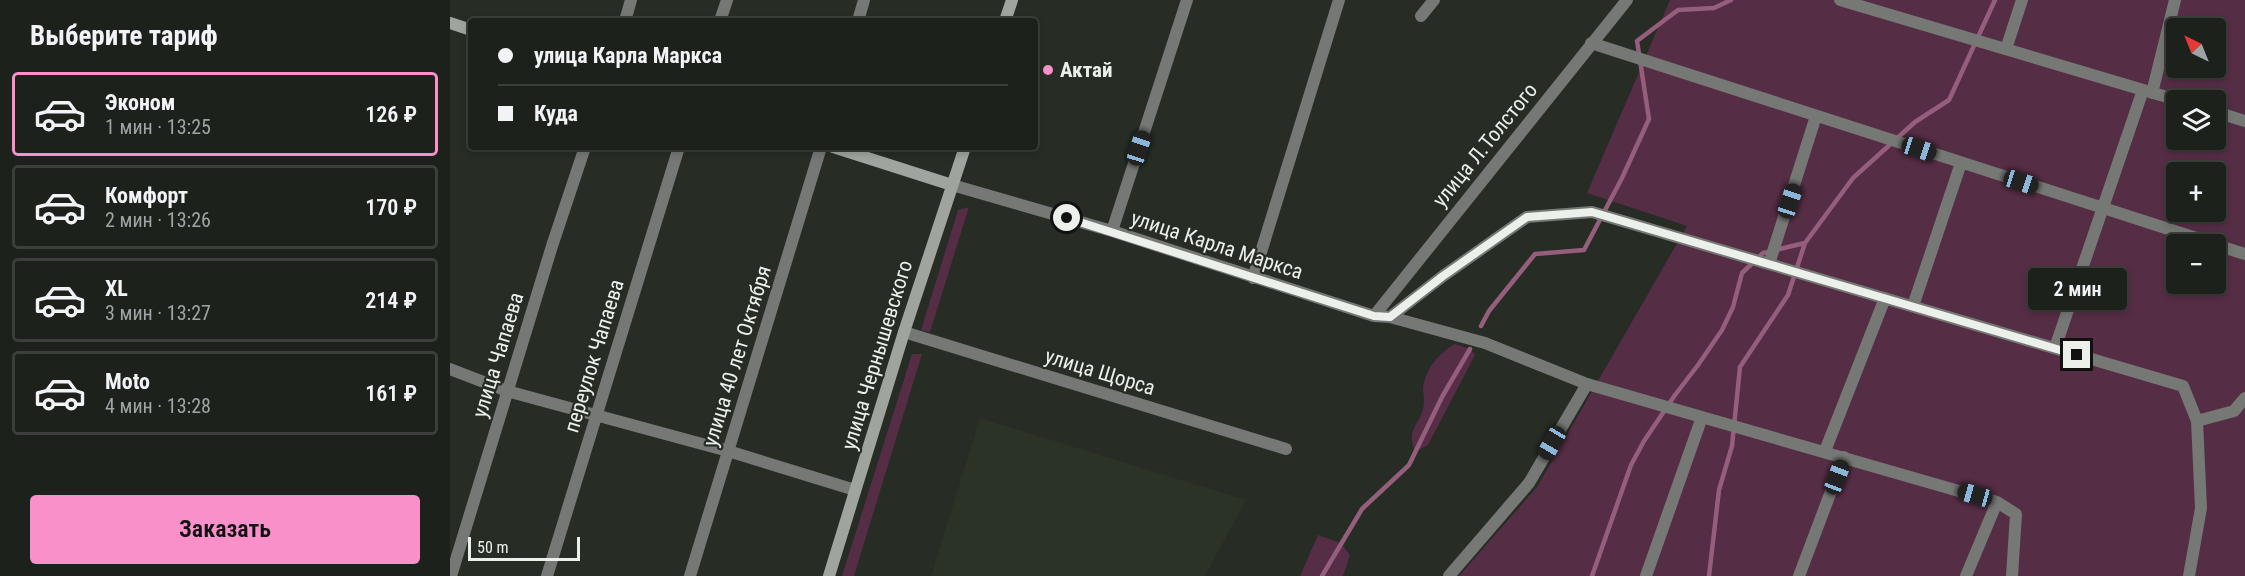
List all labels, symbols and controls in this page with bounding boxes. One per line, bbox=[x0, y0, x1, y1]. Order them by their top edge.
north arrow bbox=[2166, 18, 2226, 78]
map controls bbox=[2166, 18, 2226, 294]
text: Выберите тариф bbox=[30, 20, 218, 52]
text: улица Карла Маркса bbox=[534, 43, 722, 68]
place label: Актай bbox=[1060, 58, 1112, 82]
marker: Актай bbox=[1041, 63, 1055, 77]
street label: улица Л.Толстого bbox=[1428, 78, 1542, 212]
icon: car bbox=[33, 87, 87, 141]
text: Эконом bbox=[105, 90, 175, 115]
button: layers bbox=[2166, 90, 2226, 150]
text: Куда bbox=[534, 101, 578, 126]
text: 126 ₽ bbox=[365, 102, 417, 127]
text: 1 мин · 13:25 bbox=[105, 115, 211, 139]
car bbox=[1125, 128, 1153, 168]
car bbox=[1899, 135, 1939, 163]
button: + bbox=[2166, 162, 2226, 222]
car bbox=[2001, 168, 2041, 196]
icon: car bbox=[33, 180, 87, 234]
car bbox=[1776, 181, 1804, 221]
text: Комфорт bbox=[105, 183, 188, 208]
text: 170 ₽ bbox=[365, 195, 417, 220]
route start bbox=[1053, 204, 1080, 231]
street label: улица Карла Маркса bbox=[1128, 206, 1306, 284]
text: 2 мин · 13:26 bbox=[105, 208, 211, 232]
button: − bbox=[2166, 234, 2226, 294]
street label: улица Чернышевского bbox=[837, 257, 917, 453]
street label: улица 40 лет Октября bbox=[698, 263, 776, 449]
callout: 2 мин bbox=[2028, 268, 2126, 310]
icon: car bbox=[33, 273, 87, 327]
text: XL bbox=[105, 276, 128, 301]
street label: переулок Чапаева bbox=[559, 276, 629, 436]
text: 2 мин bbox=[2054, 277, 2101, 301]
text: 214 ₽ bbox=[365, 288, 417, 313]
street label: улица Чапаева bbox=[468, 290, 528, 420]
text: 3 мин · 13:27 bbox=[105, 301, 211, 325]
route end bbox=[2063, 341, 2090, 368]
street label: улица Щорса bbox=[1042, 344, 1158, 400]
icon: car bbox=[33, 366, 87, 420]
text: Moto bbox=[105, 369, 150, 394]
text: 161 ₽ bbox=[365, 381, 417, 406]
text: 4 мин · 13:28 bbox=[105, 394, 211, 418]
car bbox=[1535, 423, 1569, 463]
car bbox=[1822, 457, 1852, 497]
car bbox=[1955, 481, 1995, 509]
button: Заказать bbox=[30, 495, 420, 564]
scale bar bbox=[468, 534, 580, 562]
text: 50 m bbox=[477, 538, 509, 557]

